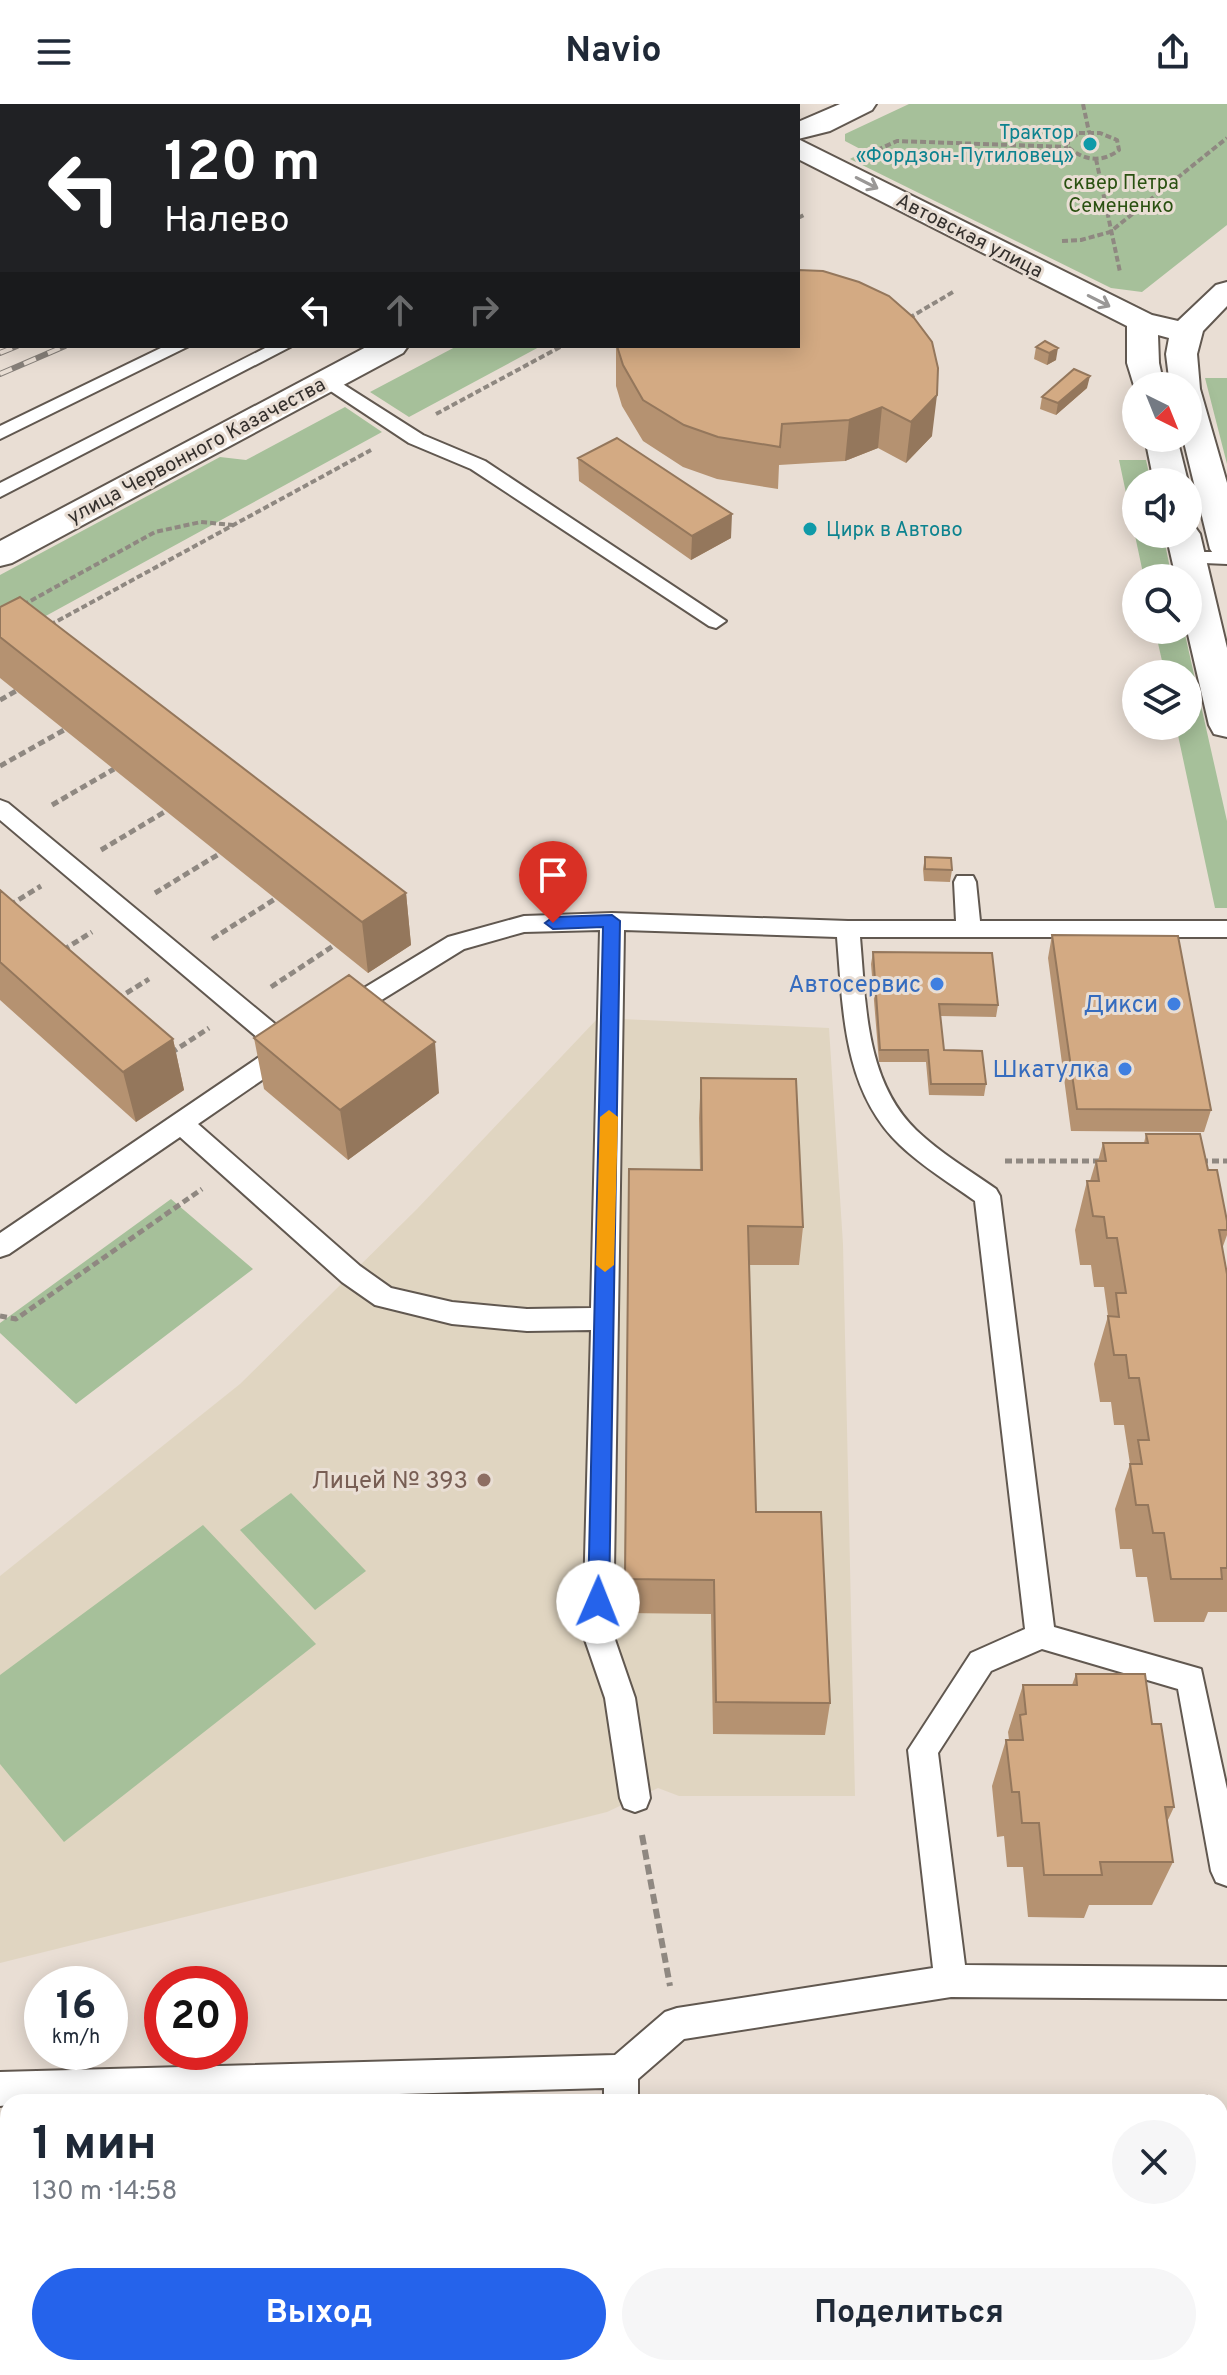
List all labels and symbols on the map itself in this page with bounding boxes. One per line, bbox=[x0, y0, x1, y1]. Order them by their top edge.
place label: Трактор «Фордзон-Путиловец» bbox=[856, 121, 1074, 170]
marker: Трактор «Фордзон-Путиловец» bbox=[1081, 135, 1099, 153]
park label: сквер Петра Семененко bbox=[1063, 171, 1179, 220]
one-way arrow bbox=[855, 176, 879, 191]
street label: Автовская улица bbox=[891, 188, 1047, 285]
one-way arrow bbox=[1087, 293, 1111, 309]
street label: улица Червонного Казачества bbox=[63, 372, 331, 531]
north arrow bbox=[1122, 372, 1202, 452]
place label: Цирк в Автово bbox=[826, 518, 963, 544]
marker: Цирк в Автово bbox=[801, 520, 819, 538]
pin bbox=[519, 841, 587, 923]
place label: Автосервис bbox=[788, 971, 921, 1001]
marker: Автосервис bbox=[928, 975, 946, 993]
place label: Дикси bbox=[1083, 991, 1158, 1021]
marker: Дикси bbox=[1165, 995, 1183, 1013]
place label: Шкатулка bbox=[993, 1056, 1109, 1086]
marker: Шкатулка bbox=[1116, 1060, 1134, 1078]
place label: Лицей № 393 bbox=[311, 1467, 468, 1497]
marker: Лицей № 393 bbox=[475, 1471, 493, 1489]
position arrow bbox=[556, 1560, 640, 1644]
speed limit sign: 20 bbox=[144, 1966, 248, 2070]

